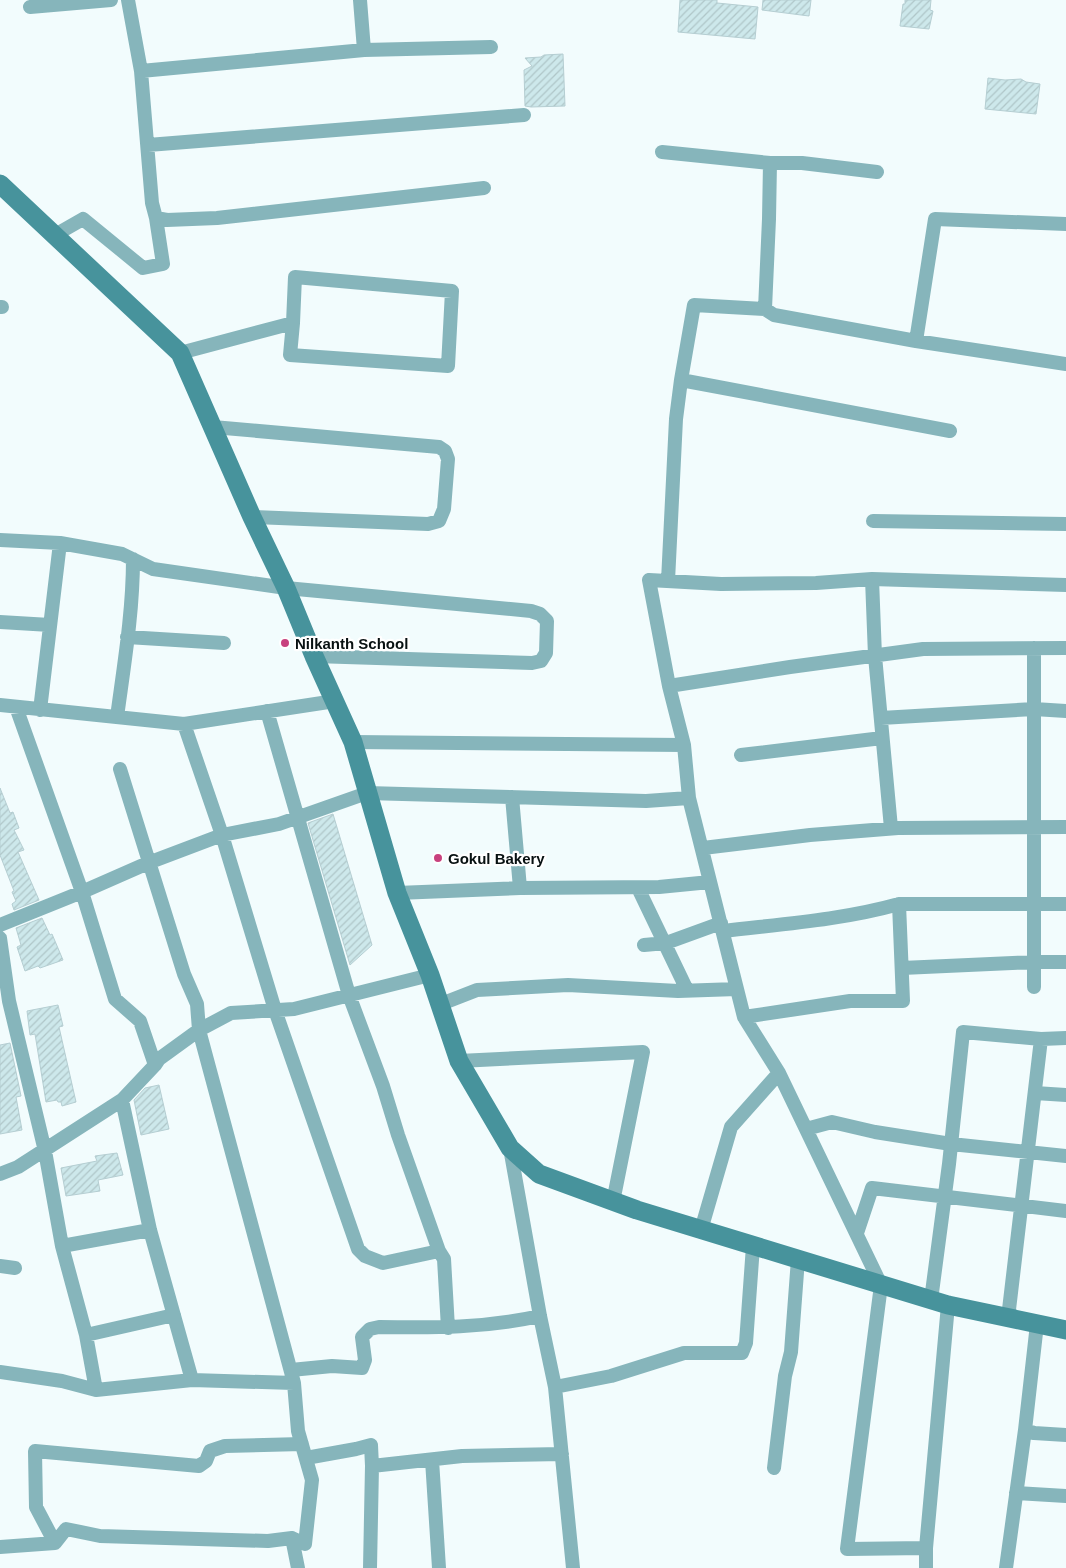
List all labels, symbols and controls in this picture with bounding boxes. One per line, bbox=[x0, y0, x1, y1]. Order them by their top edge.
place label: Nilkanth School bbox=[295, 635, 408, 652]
marker: Nilkanth School bbox=[279, 637, 291, 649]
place label: Gokul Bakery bbox=[448, 850, 545, 867]
marker: Gokul Bakery bbox=[432, 852, 444, 864]

